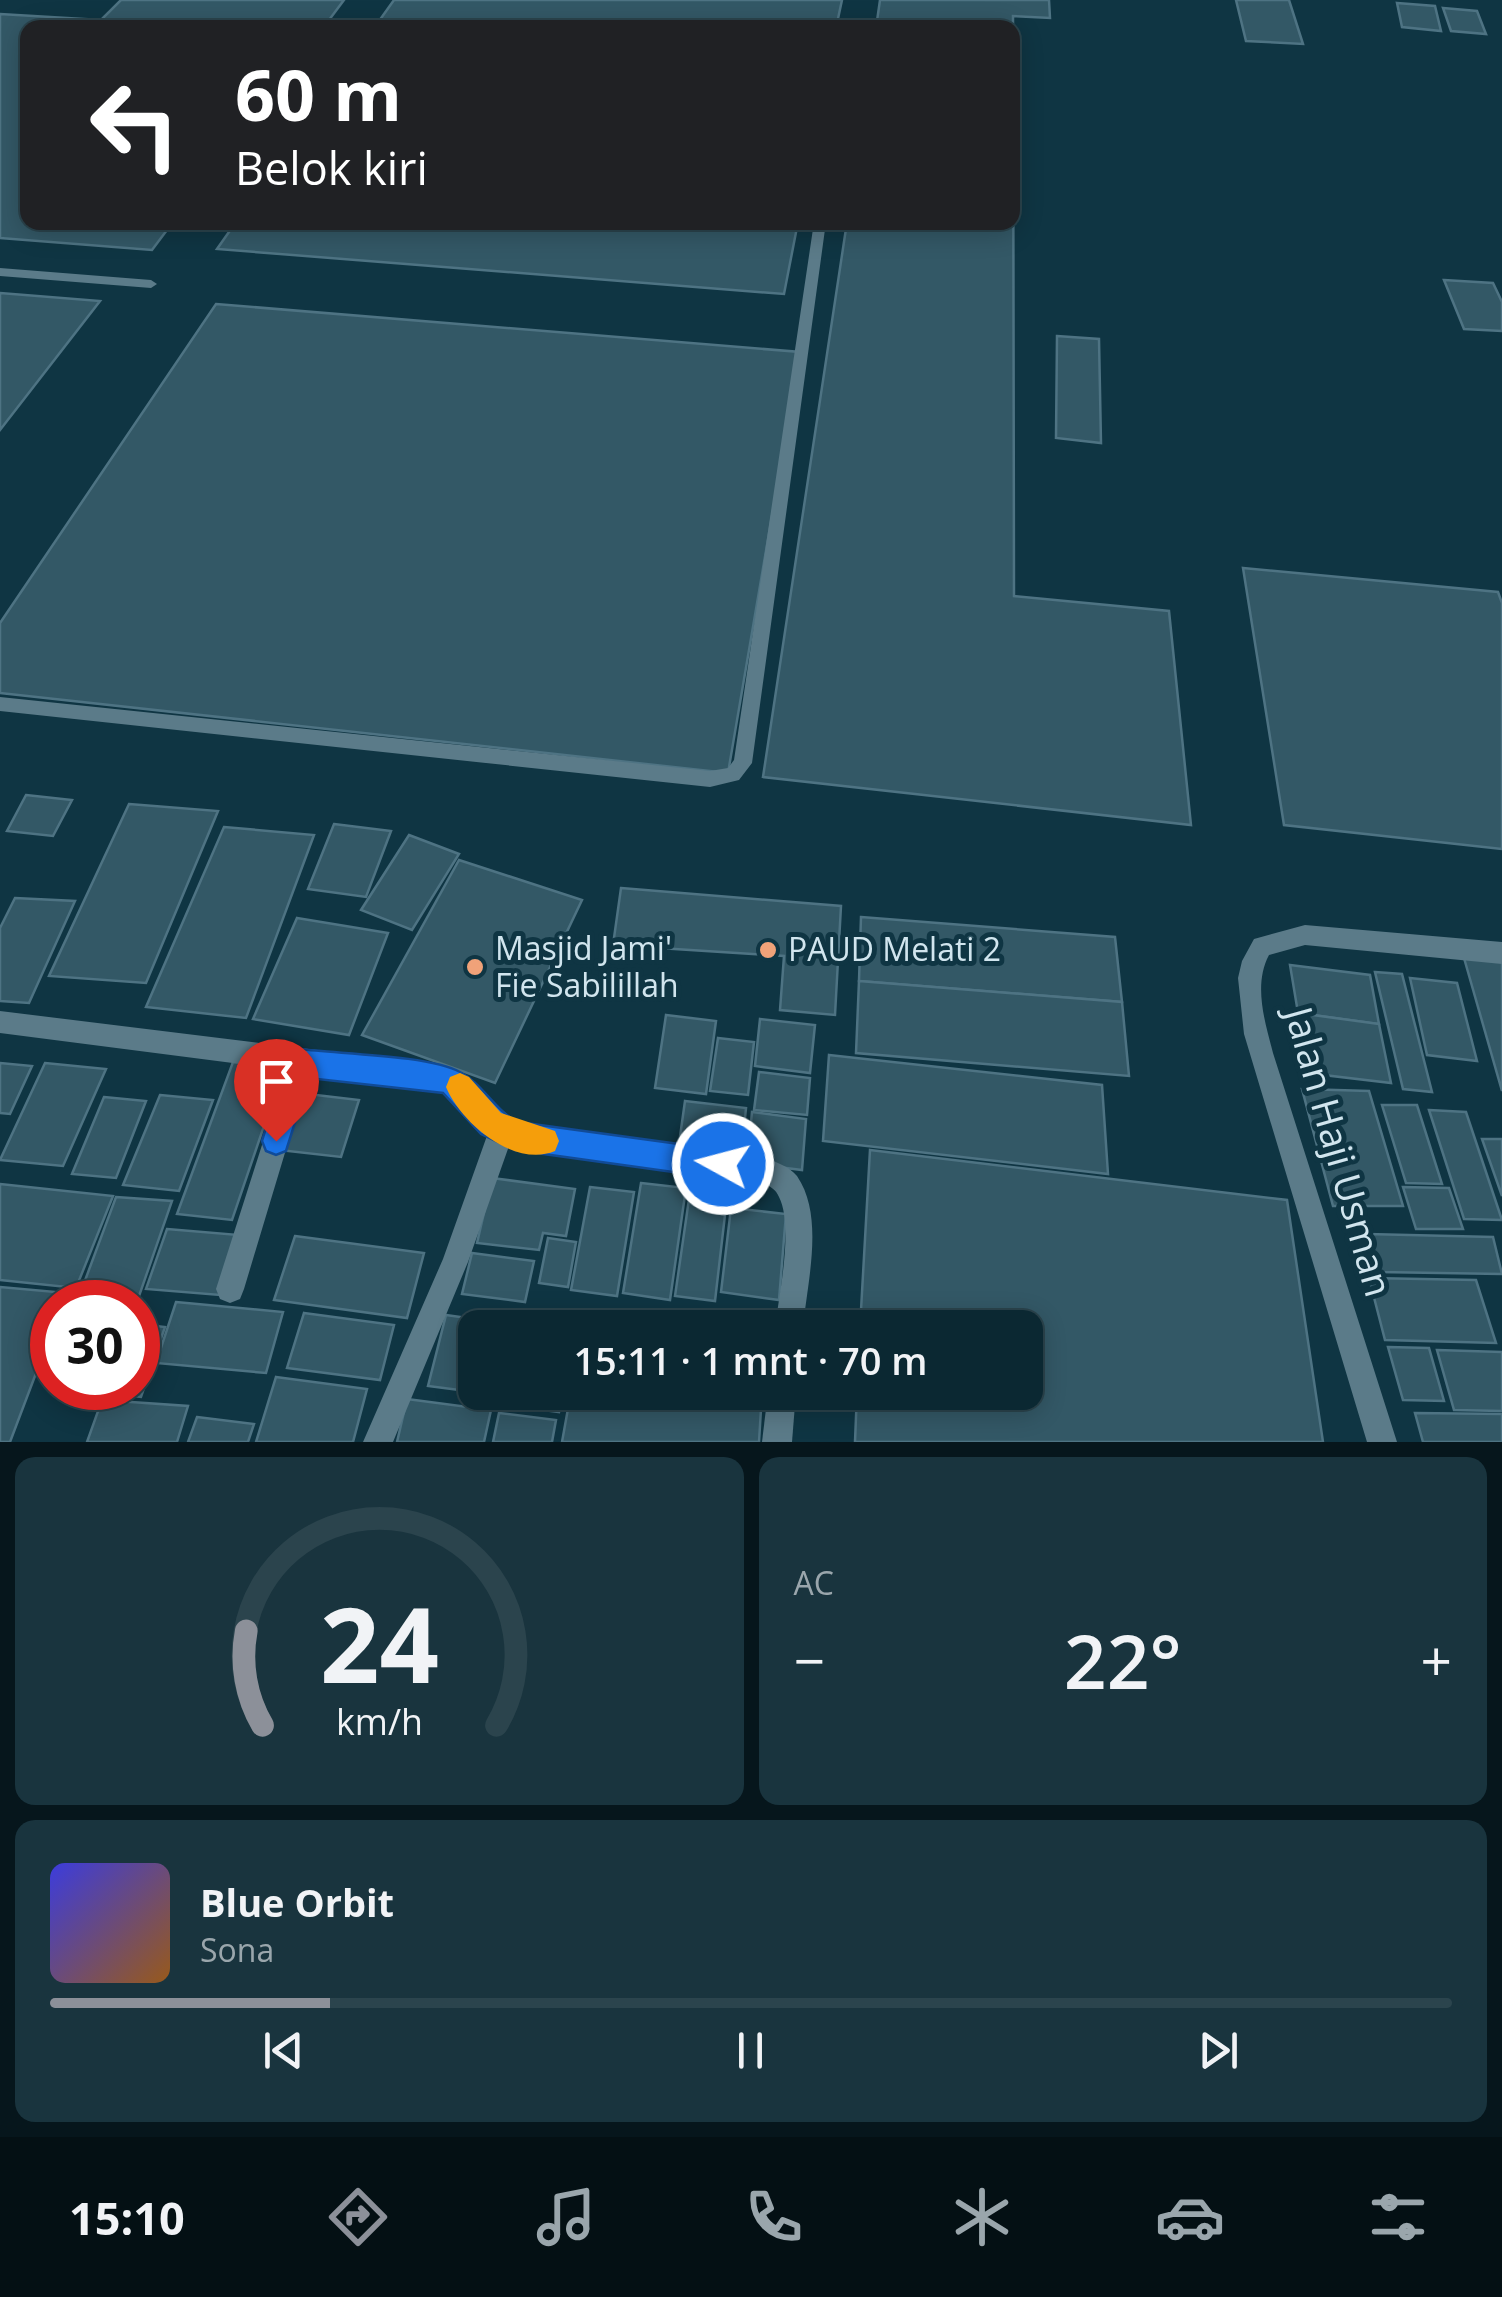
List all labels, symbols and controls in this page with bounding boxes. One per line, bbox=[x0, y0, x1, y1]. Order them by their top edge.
text: 60 m bbox=[235, 46, 402, 142]
icon: left bbox=[70, 60, 200, 190]
text: Belok kiri bbox=[235, 137, 428, 198]
place label: Masjid Jami' Fie Sabilillah bbox=[495, 926, 679, 1006]
place label: PAUD Melati 2 bbox=[788, 927, 1001, 970]
marker: PAUD Melati 2 bbox=[757, 939, 779, 961]
marker: Masjid Jami' Fie Sabilillah bbox=[464, 956, 486, 978]
street label: Jalan Haji Usman bbox=[1273, 997, 1406, 1302]
pin bbox=[234, 1039, 319, 1142]
icon: arrive bbox=[249, 1054, 304, 1109]
position arrow bbox=[671, 1112, 775, 1216]
speed limit sign: 30 bbox=[30, 1280, 160, 1410]
text: 15:11 · 1 mnt · 70 m bbox=[573, 1334, 928, 1386]
text: AC bbox=[794, 1561, 834, 1604]
text: 24 bbox=[320, 1572, 439, 1713]
text: 22° bbox=[1064, 1609, 1182, 1711]
text: − bbox=[794, 1622, 825, 1697]
text: + bbox=[1421, 1622, 1452, 1697]
text: km/h bbox=[336, 1697, 423, 1745]
text: Blue Orbit bbox=[200, 1876, 394, 1928]
text: Sona bbox=[200, 1928, 274, 1971]
icon: previous bbox=[256, 2023, 311, 2078]
icon: pause bbox=[723, 2023, 778, 2078]
icon: next bbox=[1191, 2023, 1246, 2078]
icon: directions bbox=[323, 2182, 393, 2252]
icon: music bbox=[531, 2182, 601, 2252]
icon: phone bbox=[739, 2182, 809, 2252]
icon: climate bbox=[947, 2182, 1017, 2252]
icon: car bbox=[1155, 2182, 1225, 2252]
icon: filters bbox=[1363, 2182, 1433, 2252]
text: 15:10 bbox=[69, 2187, 185, 2248]

